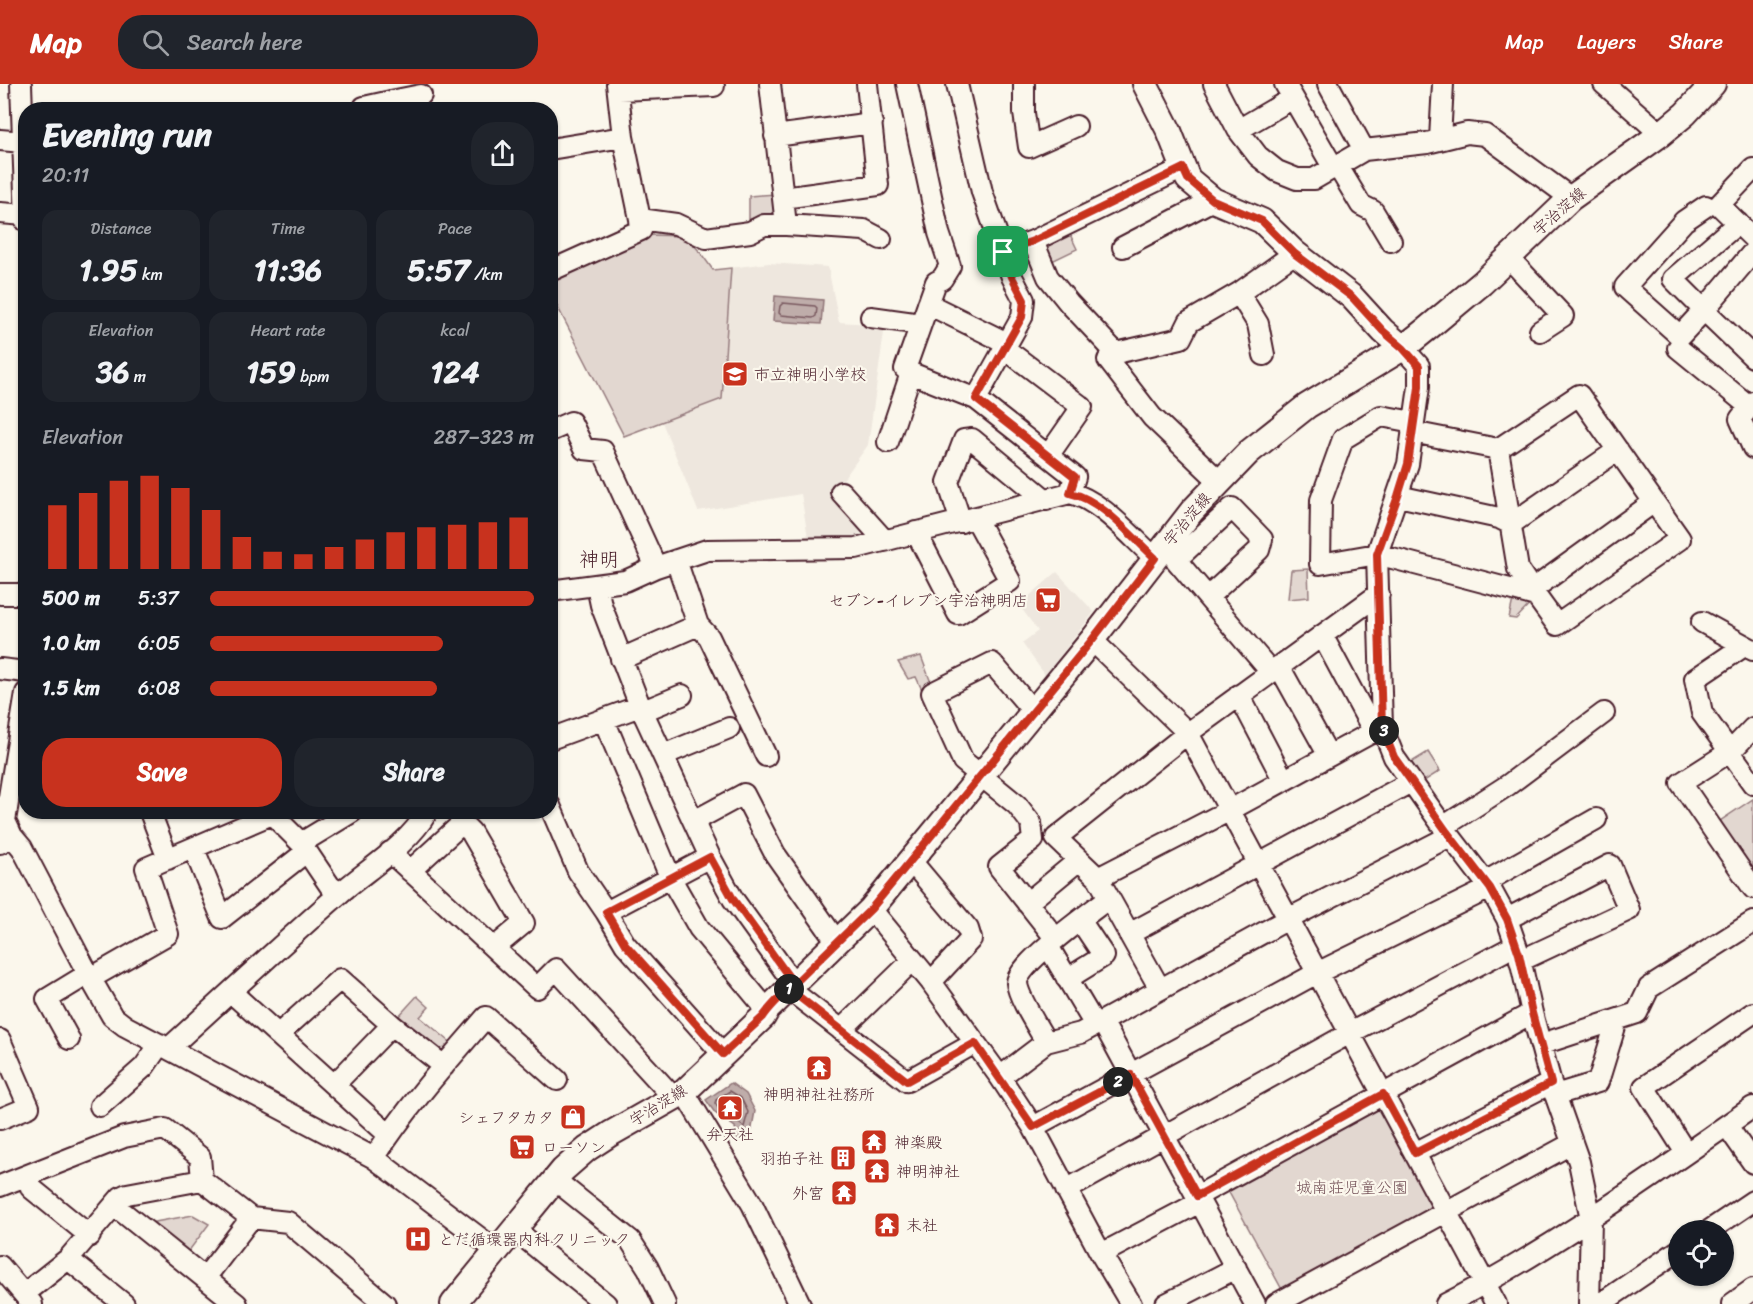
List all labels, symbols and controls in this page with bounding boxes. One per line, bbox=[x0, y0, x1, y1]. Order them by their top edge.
search box bbox=[118, 15, 538, 69]
text: Map bbox=[30, 18, 82, 67]
text: Search here bbox=[187, 23, 303, 62]
text: Map bbox=[1505, 23, 1544, 61]
text: Layers bbox=[1577, 23, 1636, 61]
text: Share bbox=[1669, 23, 1723, 61]
icon: search bbox=[139, 26, 172, 59]
text: Evening run bbox=[42, 106, 212, 164]
button: share bbox=[471, 122, 534, 185]
text: 20:11 bbox=[42, 158, 89, 193]
street label: 宇治淀線 bbox=[1525, 179, 1593, 243]
text: Distance bbox=[91, 214, 151, 243]
text: Time bbox=[271, 214, 305, 243]
text: Pace bbox=[438, 214, 472, 243]
pin bbox=[977, 226, 1028, 277]
icon: arrive bbox=[986, 235, 1019, 268]
text: 1.95 bbox=[79, 243, 138, 297]
text: 11:36 bbox=[254, 243, 322, 297]
text: 5:57 bbox=[407, 243, 470, 297]
text: km bbox=[138, 260, 163, 289]
text: /km bbox=[470, 260, 503, 289]
text: Elevation bbox=[89, 316, 153, 345]
text: Heart rate bbox=[250, 316, 326, 345]
text: kcal bbox=[440, 316, 470, 345]
text: 36 bbox=[96, 345, 130, 399]
text: 159 bbox=[246, 345, 296, 399]
text: 124 bbox=[431, 345, 479, 399]
school or university icon: 市立神明小学校 bbox=[720, 359, 750, 389]
place label: 市立神明小学校 bbox=[754, 360, 866, 389]
text: m bbox=[130, 362, 146, 391]
text: bpm bbox=[296, 362, 330, 391]
text: Elevation bbox=[42, 420, 123, 455]
text: 287–323 m bbox=[434, 420, 534, 455]
street label: 宇治淀線 bbox=[1155, 485, 1219, 553]
district label: 神明 bbox=[579, 542, 619, 577]
text: 500 m bbox=[42, 581, 100, 616]
text: 5:37 bbox=[138, 581, 179, 616]
supermarket icon: セブン-イレブン宇治神明店 bbox=[1033, 585, 1063, 615]
place label: セブン-イレブン宇治神明店 bbox=[829, 586, 1028, 615]
text: 1.0 km bbox=[42, 626, 100, 661]
text: 6:05 bbox=[138, 626, 180, 661]
text: 1.5 km bbox=[42, 671, 100, 706]
text: 6:08 bbox=[138, 671, 180, 706]
pin: 3 bbox=[1369, 716, 1399, 746]
text: 3 bbox=[1380, 716, 1388, 745]
button: Save bbox=[42, 738, 282, 807]
button: Share bbox=[294, 738, 534, 807]
pin: 1 bbox=[774, 974, 804, 1004]
text: 1 bbox=[786, 974, 792, 1003]
temple icon: 神明神社社務所 bbox=[804, 1053, 834, 1083]
pin: 2 bbox=[1103, 1067, 1133, 1097]
text: 2 bbox=[1113, 1067, 1123, 1096]
street label: 宇治淀線 bbox=[623, 1076, 693, 1134]
place label: 神明神社社務所 bbox=[763, 1080, 875, 1109]
temple icon: 弁天社 bbox=[715, 1093, 745, 1123]
shop icon: シェフタカタ bbox=[558, 1102, 588, 1132]
place label: シェフタカタ bbox=[458, 1103, 554, 1132]
place label: 弁天社 bbox=[706, 1120, 754, 1149]
temple icon: 神楽殿 bbox=[859, 1127, 889, 1157]
place label: 神楽殿 bbox=[894, 1128, 942, 1157]
supermarket icon: ローソン bbox=[507, 1132, 537, 1162]
place label: ローソン bbox=[542, 1133, 606, 1162]
building icon: 羽拍子社 bbox=[828, 1143, 858, 1173]
place label: 羽拍子社 bbox=[760, 1144, 824, 1173]
temple icon: 神明神社 bbox=[862, 1156, 892, 1186]
place label: 神明神社 bbox=[896, 1157, 960, 1186]
park label: 城南荘児童公園 bbox=[1296, 1173, 1408, 1202]
temple icon: 外宮 bbox=[829, 1178, 859, 1208]
place label: 外宮 bbox=[792, 1179, 824, 1208]
temple icon: 末社 bbox=[872, 1210, 902, 1240]
place label: 末社 bbox=[906, 1211, 938, 1240]
map controls bbox=[1668, 1220, 1734, 1286]
button: locate bbox=[1668, 1220, 1734, 1286]
hospital icon: とだ循環器内科クリニック bbox=[403, 1224, 433, 1254]
place label: とだ循環器内科クリニック bbox=[438, 1225, 630, 1254]

